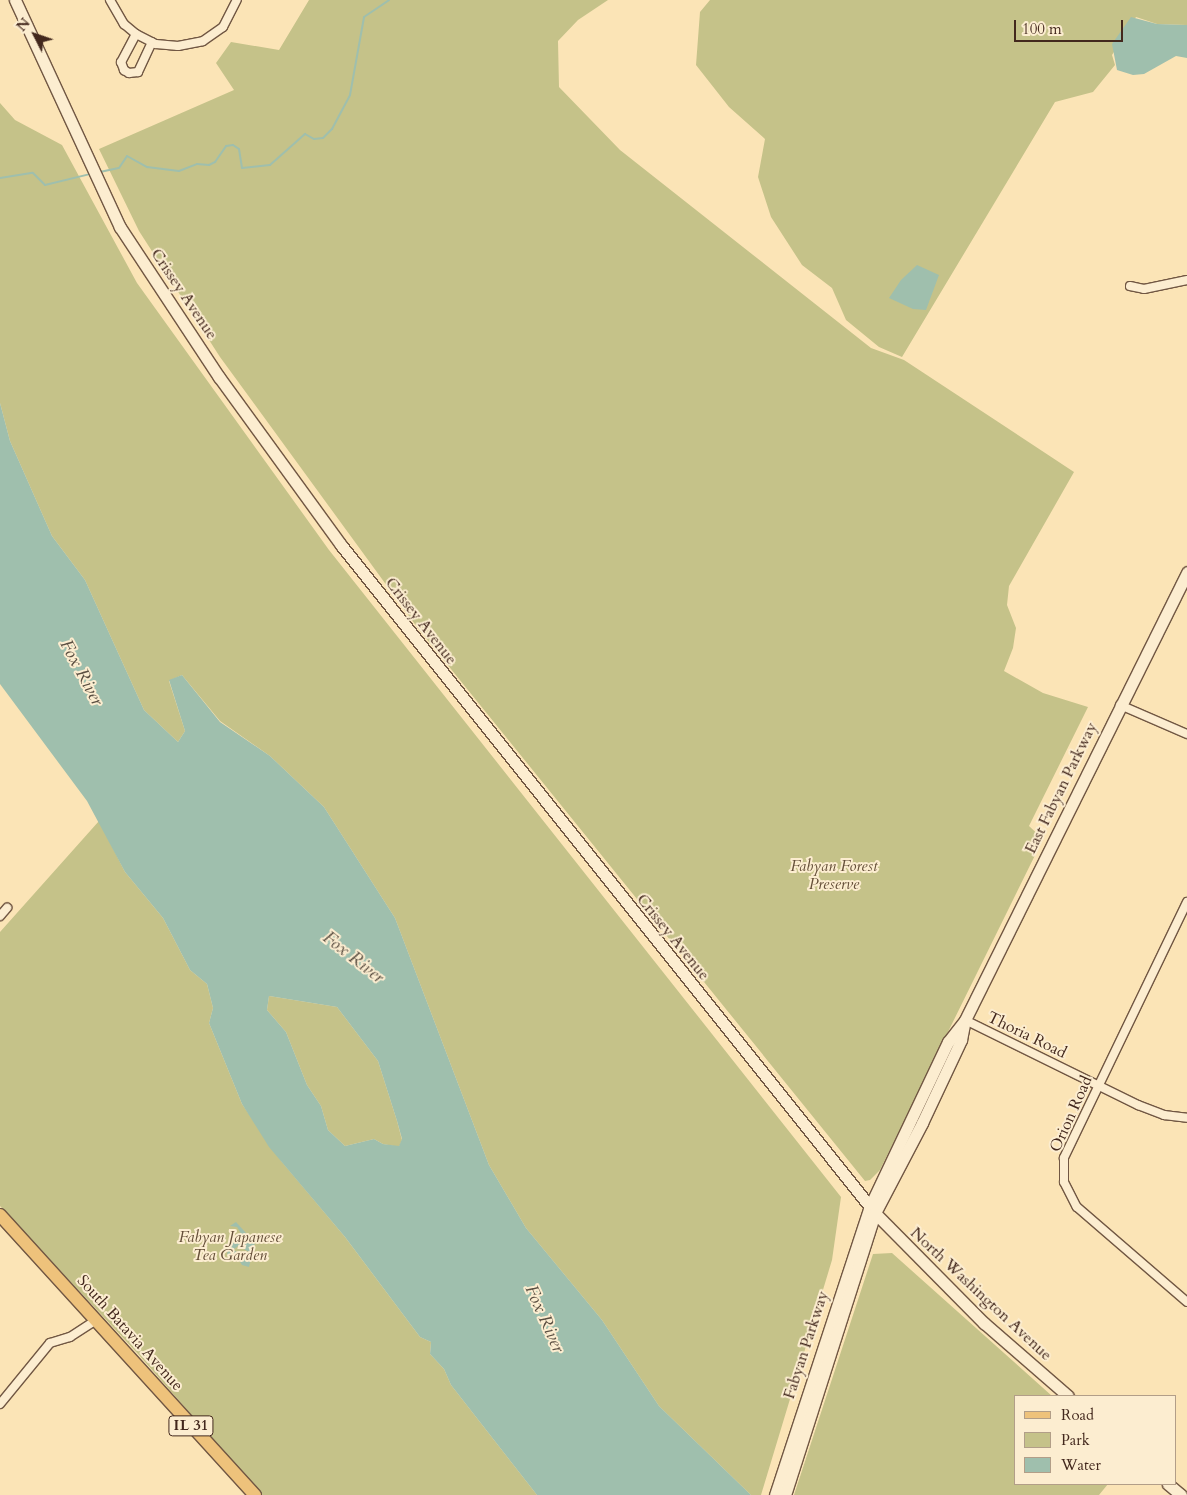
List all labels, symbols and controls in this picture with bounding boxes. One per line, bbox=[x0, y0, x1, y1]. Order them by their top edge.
north arrow bbox=[10, 10, 60, 60]
scale bar bbox=[1017, 10, 1126, 42]
text: N bbox=[12, 14, 34, 36]
text: 100 m bbox=[1022, 19, 1062, 39]
street label: Crissey Avenue bbox=[147, 245, 221, 343]
street label: Crissey Avenue bbox=[381, 574, 461, 668]
water label: Fox River bbox=[55, 636, 107, 710]
street label: East Fabyan Parkway bbox=[1021, 719, 1101, 857]
park label: Fabyan Forest Preserve bbox=[791, 856, 877, 894]
street label: Crissey Avenue bbox=[632, 890, 714, 984]
water label: Fox River bbox=[318, 927, 388, 989]
street label: Thoria Road bbox=[984, 1008, 1070, 1062]
street label: Orion Road bbox=[1046, 1073, 1096, 1155]
street label: North Washington Avenue bbox=[906, 1223, 1056, 1365]
park label: Fabyan Japanese Tea Garden bbox=[179, 1227, 281, 1265]
street label: South Batavia Avenue bbox=[73, 1271, 187, 1395]
water label: Fox River bbox=[520, 1282, 568, 1356]
street label: Fabyan Parkway bbox=[780, 1289, 832, 1401]
legend bbox=[1014, 1395, 1177, 1485]
text: Road bbox=[1061, 1405, 1094, 1425]
road number: IL 31 bbox=[167, 1414, 215, 1438]
text: Park bbox=[1061, 1430, 1090, 1450]
text: Water bbox=[1061, 1455, 1101, 1475]

